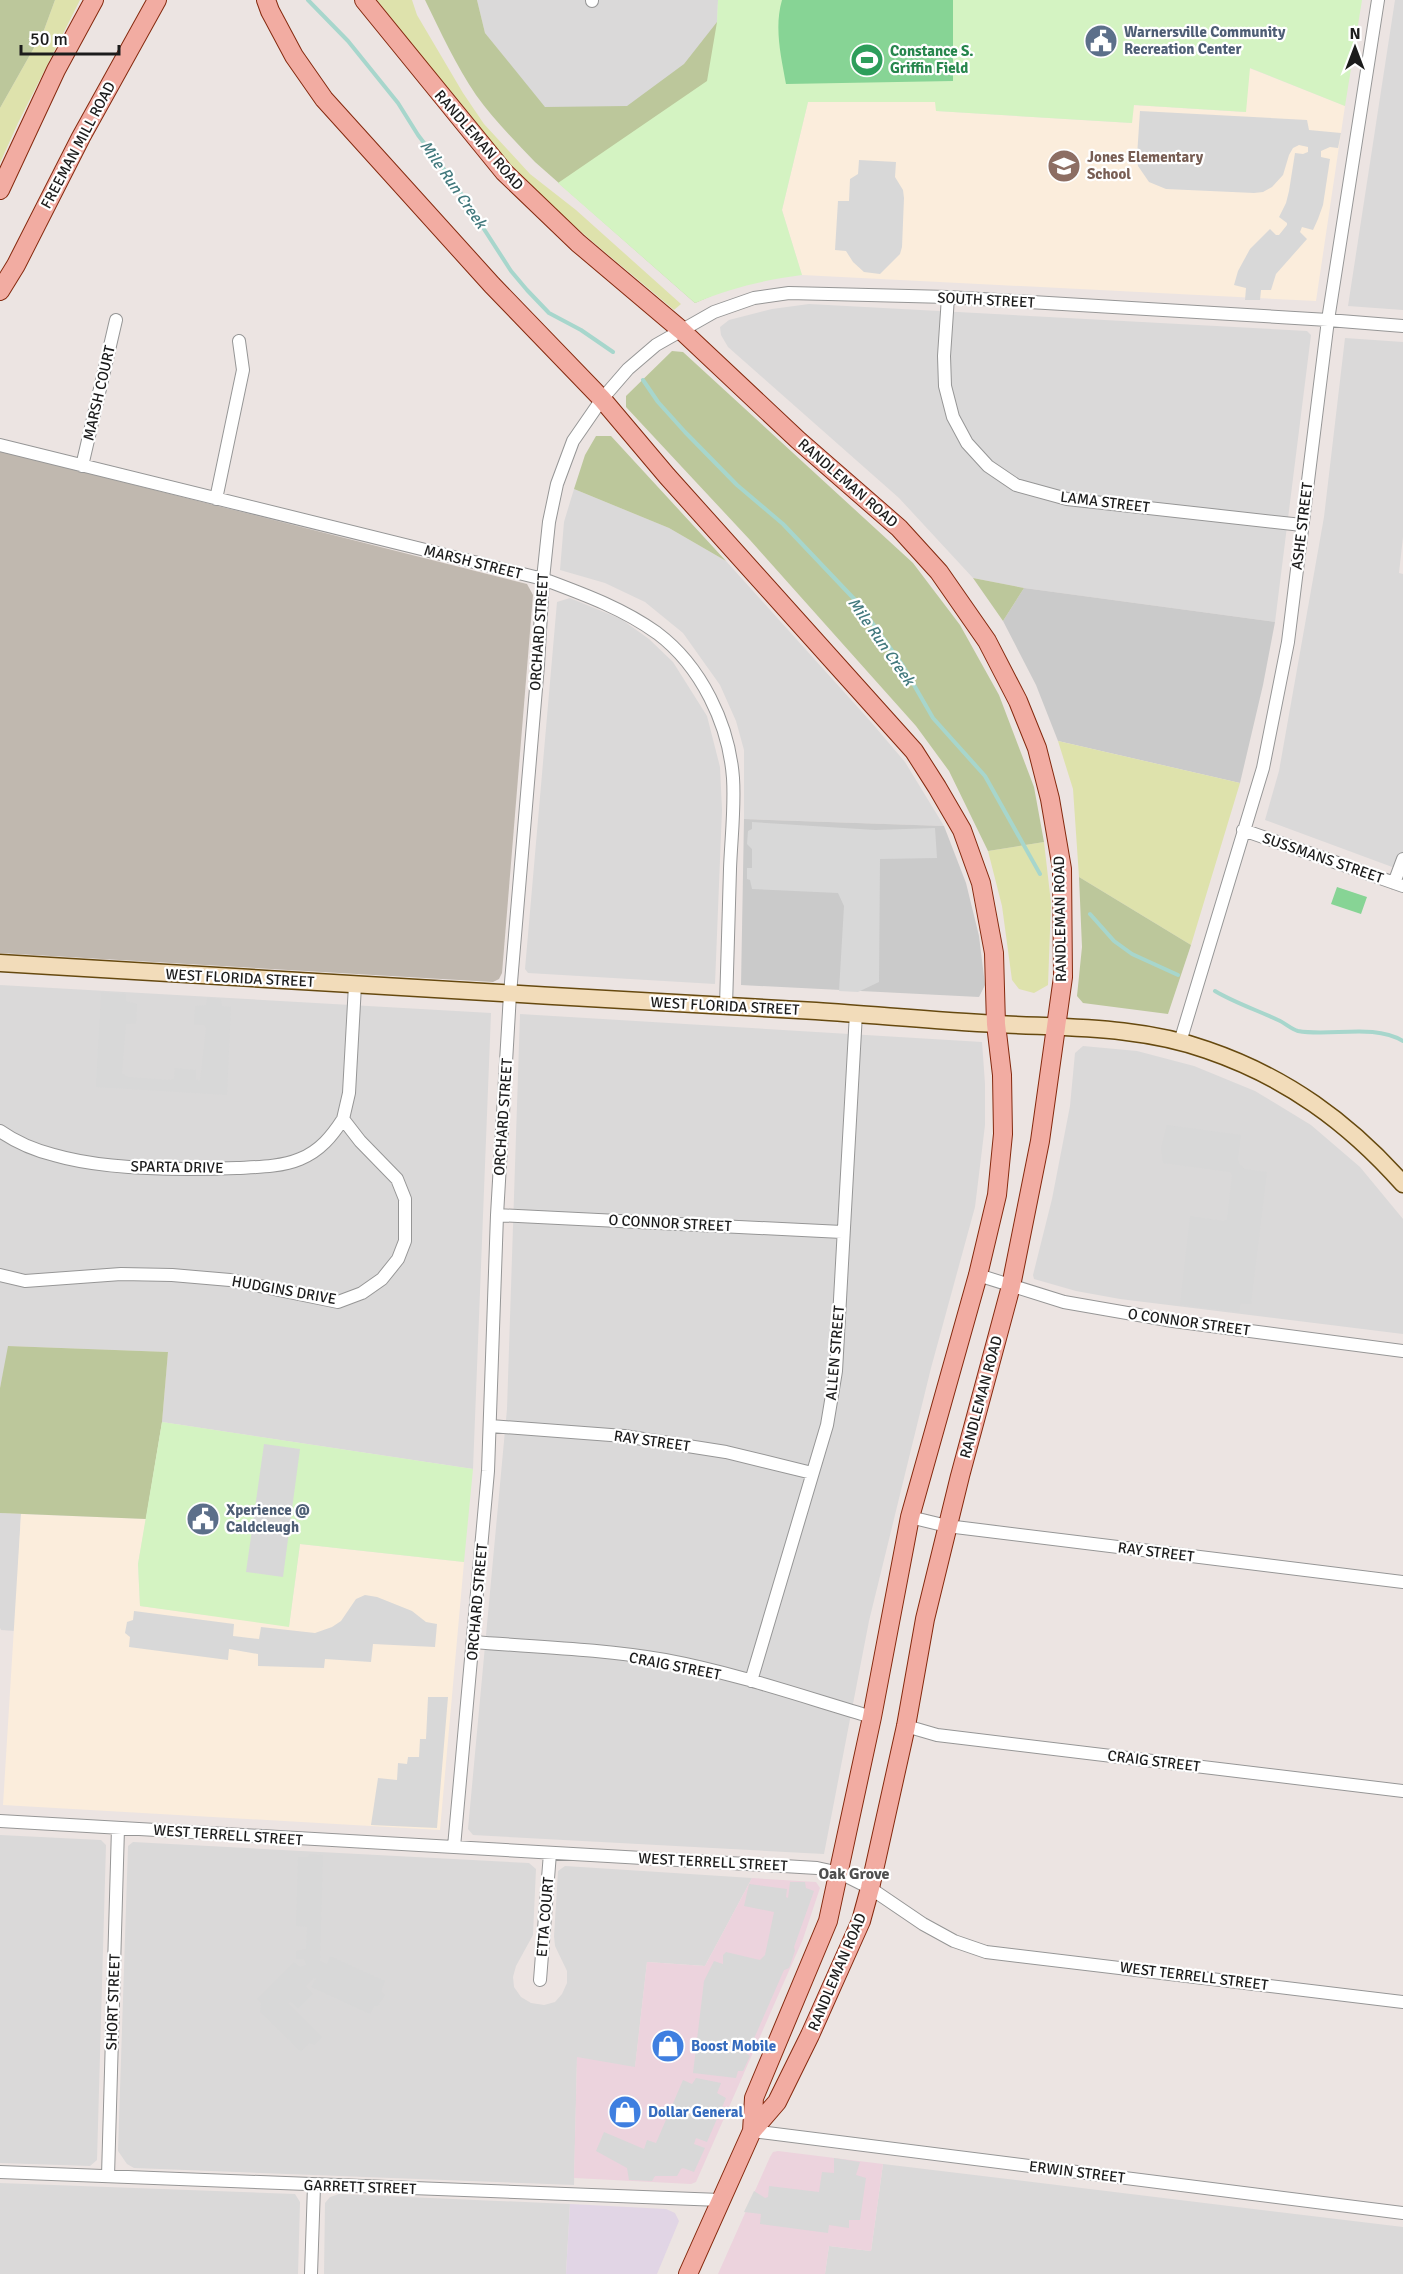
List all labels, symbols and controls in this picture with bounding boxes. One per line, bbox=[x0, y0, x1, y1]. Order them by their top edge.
scale bar bbox=[21, 18, 118, 56]
north arrow bbox=[1325, 18, 1385, 78]
public building icon: Warnersville Community Recreation Center bbox=[1083, 23, 1119, 59]
place label: Warnersville Community Recreation Center bbox=[1124, 23, 1286, 58]
text: N bbox=[1349, 24, 1361, 44]
text: 50 m bbox=[30, 28, 68, 50]
sports icon: Constance S. Griffin Field bbox=[849, 42, 885, 78]
place label: Constance S. Griffin Field bbox=[890, 42, 974, 77]
street label: FREEMAN MILL ROAD bbox=[37, 78, 119, 212]
street label: RANDLEMAN ROAD bbox=[431, 86, 527, 194]
water label: Mile Run Creek bbox=[415, 137, 492, 234]
school or university icon: Jones Elementary School bbox=[1046, 148, 1082, 184]
place label: Jones Elementary School bbox=[1087, 148, 1204, 183]
street label: SOUTH STREET bbox=[937, 288, 1036, 312]
street label: MARSH COURT bbox=[79, 343, 119, 442]
street label: RANDLEMAN ROAD bbox=[794, 435, 902, 531]
street label: ASHE STREET bbox=[1288, 481, 1316, 571]
street label: LAMA STREET bbox=[1059, 488, 1151, 516]
street label: MARSH STREET bbox=[422, 541, 525, 583]
street label: ORCHARD STREET bbox=[526, 572, 552, 691]
water label: Mile Run Creek bbox=[843, 594, 920, 691]
street label: SUSSMANS STREET bbox=[1260, 829, 1386, 887]
street label: RANDLEMAN ROAD bbox=[1050, 856, 1070, 982]
street label: WEST FLORIDA STREET bbox=[165, 965, 316, 991]
street label: WEST FLORIDA STREET bbox=[650, 993, 801, 1019]
street label: ORCHARD STREET bbox=[490, 1057, 516, 1176]
street label: SPARTA DRIVE bbox=[130, 1157, 224, 1177]
street label: O CONNOR STREET bbox=[608, 1211, 733, 1235]
street label: HUDGINS DRIVE bbox=[230, 1272, 338, 1308]
street label: ALLEN STREET bbox=[822, 1304, 848, 1401]
street label: O CONNOR STREET bbox=[1127, 1305, 1252, 1340]
street label: RANDLEMAN ROAD bbox=[956, 1334, 1006, 1460]
street label: RAY STREET bbox=[613, 1427, 692, 1455]
public building icon: Xperience @ Caldcleugh bbox=[185, 1501, 221, 1537]
place label: Xperience @ Caldcleugh bbox=[226, 1501, 310, 1536]
street label: RAY STREET bbox=[1117, 1538, 1196, 1566]
street label: ORCHARD STREET bbox=[463, 1542, 491, 1661]
street label: CRAIG STREET bbox=[628, 1648, 723, 1684]
street label: CRAIG STREET bbox=[1107, 1746, 1202, 1776]
street label: WEST TERRELL STREET bbox=[153, 1821, 304, 1849]
street label: WEST TERRELL STREET bbox=[638, 1849, 789, 1875]
district label: Oak Grove bbox=[819, 1864, 889, 1884]
street label: ETTA COURT bbox=[533, 1876, 558, 1958]
street label: RANDLEMAN ROAD bbox=[804, 1910, 870, 2034]
street label: SHORT STREET bbox=[102, 1953, 124, 2051]
street label: WEST TERRELL STREET bbox=[1119, 1958, 1270, 1994]
shop icon: Boost Mobile bbox=[650, 2028, 686, 2064]
place label: Boost Mobile bbox=[691, 2037, 776, 2055]
shop icon: Dollar General bbox=[607, 2094, 643, 2130]
place label: Dollar General bbox=[648, 2103, 744, 2121]
street label: ERWIN STREET bbox=[1028, 2157, 1127, 2187]
street label: GARRETT STREET bbox=[303, 2176, 417, 2198]

